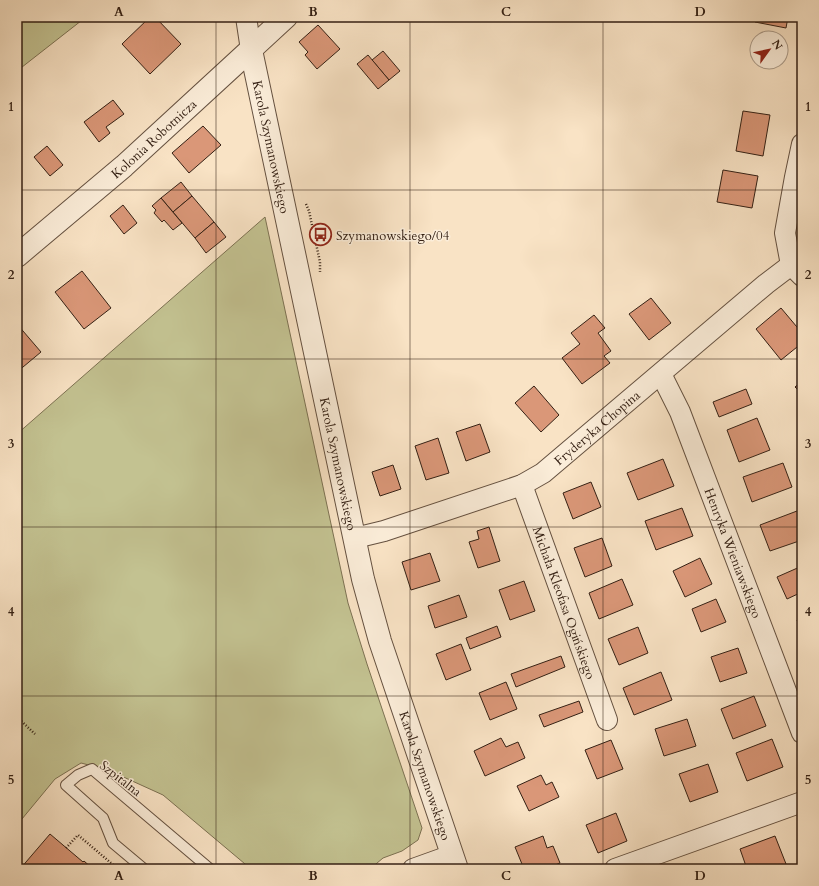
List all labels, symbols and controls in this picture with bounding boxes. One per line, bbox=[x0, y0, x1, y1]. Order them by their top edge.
text: A bbox=[114, 3, 124, 21]
text: B bbox=[308, 3, 318, 21]
text: C bbox=[501, 3, 511, 21]
text: D bbox=[694, 3, 706, 21]
north arrow bbox=[749, 30, 789, 70]
text: N bbox=[768, 37, 786, 53]
street label: Karola Szymanowskiego bbox=[248, 79, 293, 215]
street label: Kolonia Robotnicza bbox=[108, 95, 201, 183]
text: 1 bbox=[8, 98, 14, 116]
text: 1 bbox=[805, 98, 811, 116]
bus stop icon: Szymanowskiego/04 bbox=[308, 222, 334, 248]
place label: Szymanowskiego/04 bbox=[336, 227, 450, 245]
text: 2 bbox=[8, 266, 15, 284]
text: 2 bbox=[805, 266, 812, 284]
street label: Fryderyka Chopina bbox=[551, 386, 644, 470]
street label: Karola Szymanowskiego bbox=[315, 396, 360, 532]
text: 3 bbox=[8, 435, 15, 453]
text: 3 bbox=[805, 435, 812, 453]
street label: Henryka Wieniawskiego bbox=[700, 485, 765, 621]
street label: Michała Kleofasa Ogińskiego bbox=[528, 524, 599, 682]
text: 4 bbox=[8, 603, 15, 621]
text: 4 bbox=[805, 603, 812, 621]
street label: Karola Szymanowskiego bbox=[394, 709, 455, 843]
street label: Szpitalna bbox=[96, 757, 146, 801]
text: 5 bbox=[8, 771, 14, 789]
text: 5 bbox=[805, 771, 811, 789]
text: A bbox=[114, 867, 124, 885]
text: B bbox=[308, 867, 318, 885]
text: C bbox=[501, 867, 511, 885]
text: D bbox=[694, 867, 706, 885]

